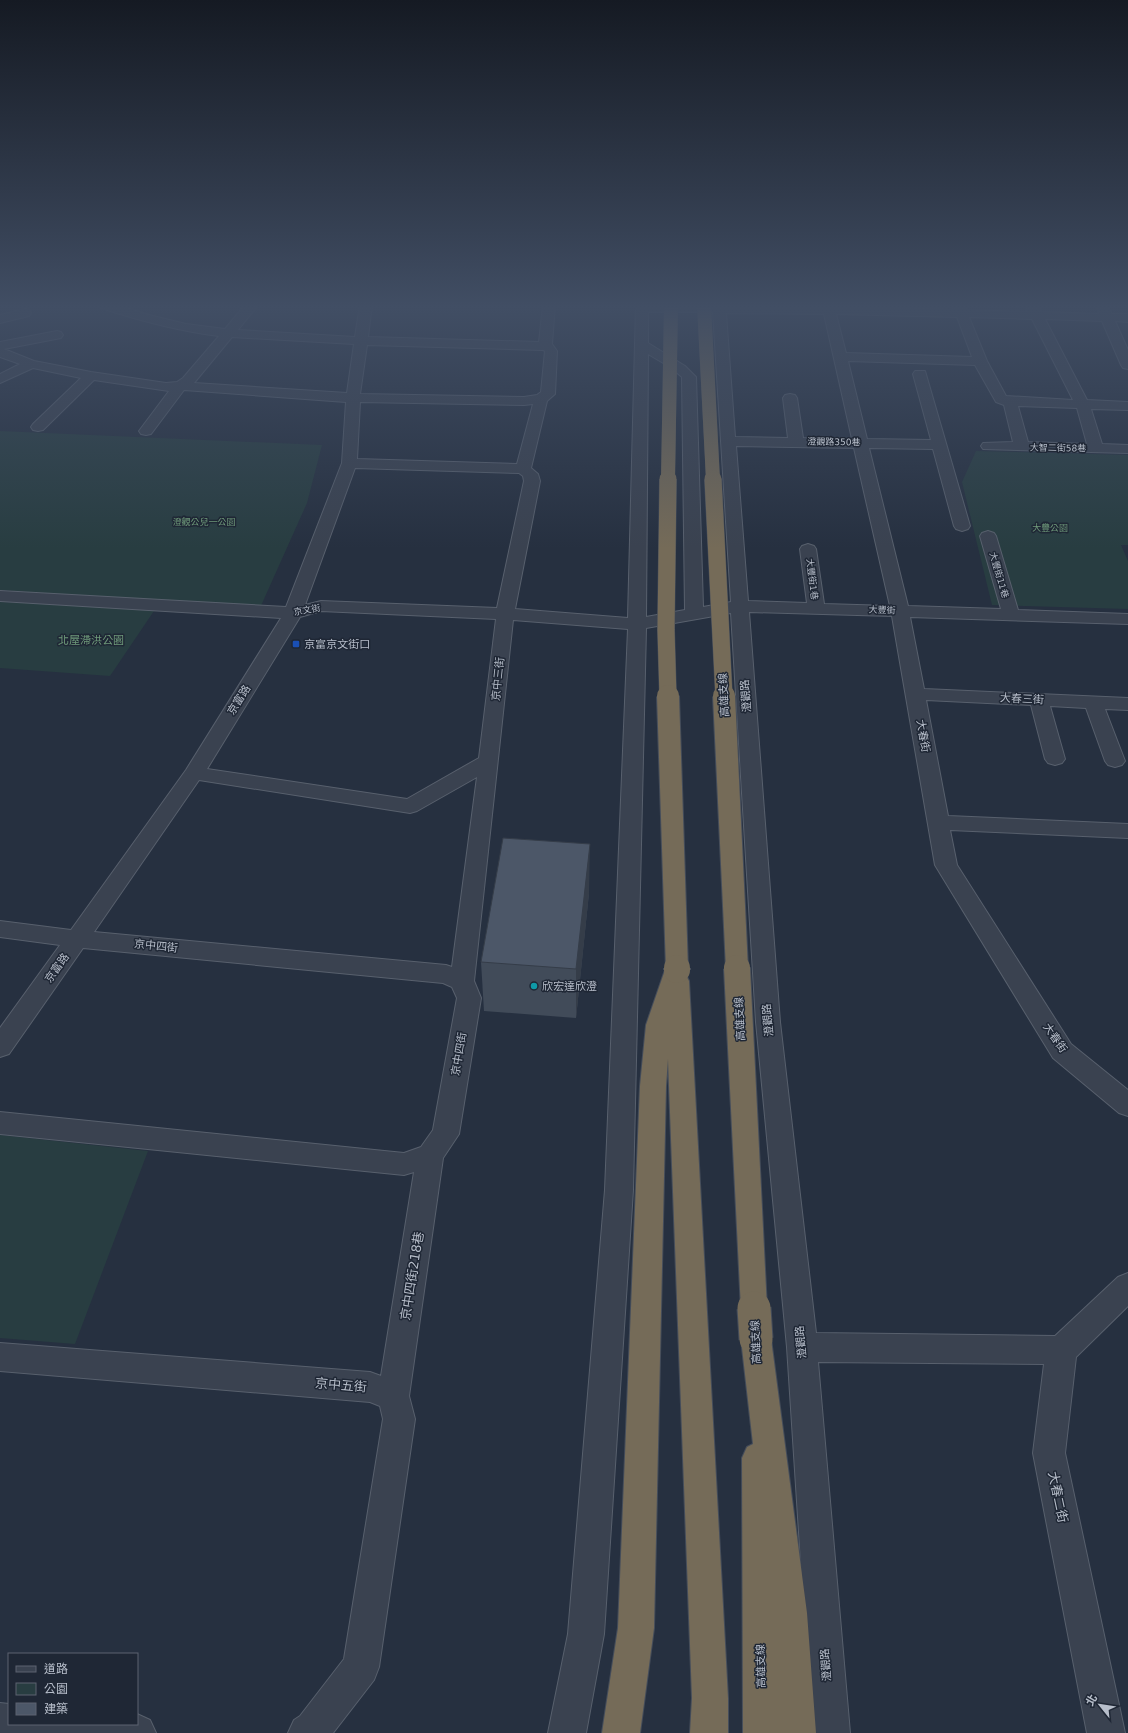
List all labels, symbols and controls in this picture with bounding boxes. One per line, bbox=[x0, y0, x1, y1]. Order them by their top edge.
street label: 澄觀路350巷 bbox=[807, 437, 861, 447]
street label: 大智二街58巷 bbox=[1030, 443, 1086, 453]
park label: 澄觀公兒一公園 bbox=[172, 517, 236, 527]
park label: 大豐公園 bbox=[1032, 523, 1068, 533]
street label: 大豐街11巷 bbox=[988, 551, 1010, 599]
street label: 大豐街1巷 bbox=[804, 558, 820, 600]
street label: 京文街 bbox=[293, 603, 321, 617]
street label: 大豐街 bbox=[868, 605, 896, 615]
park label: 北屋滯洪公園 bbox=[58, 634, 124, 647]
place label: 京富京文街口 bbox=[304, 638, 370, 651]
marker: 京富京文街口 bbox=[291, 639, 301, 649]
street label: 京中三街 bbox=[489, 656, 507, 702]
street label: 高雄支線 bbox=[716, 673, 732, 717]
street label: 澄觀路 bbox=[738, 679, 754, 713]
street label: 京富路 bbox=[225, 683, 253, 717]
street label: 大春三街 bbox=[1000, 691, 1044, 707]
street label: 大春街 bbox=[914, 719, 932, 753]
street label: 京中四街 bbox=[133, 937, 179, 955]
street label: 京富路 bbox=[42, 951, 72, 985]
place label: 欣宏達欣澄 bbox=[542, 980, 597, 993]
marker: 欣宏達欣澄 bbox=[529, 981, 539, 991]
street label: 高雄支線 bbox=[732, 997, 748, 1041]
street label: 澄觀路 bbox=[760, 1003, 776, 1037]
street label: 大春街 bbox=[1040, 1021, 1070, 1055]
street label: 京中四街 bbox=[449, 1031, 469, 1077]
street label: 京中四街218巷 bbox=[398, 1230, 426, 1322]
street label: 高雄支線 bbox=[749, 1320, 763, 1364]
street label: 澄觀路 bbox=[793, 1325, 809, 1359]
street label: 京中五街 bbox=[314, 1375, 368, 1395]
street label: 大春二街 bbox=[1045, 1470, 1071, 1524]
street label: 高雄支線 bbox=[754, 1644, 768, 1688]
street label: 澄觀路 bbox=[818, 1648, 834, 1682]
legend bbox=[8, 1653, 138, 1725]
text: 道路 bbox=[44, 1662, 68, 1676]
text: 公園 bbox=[44, 1682, 68, 1696]
north arrow bbox=[1080, 1685, 1120, 1725]
text: 北 bbox=[1083, 1692, 1100, 1708]
text: 建築 bbox=[44, 1702, 68, 1716]

